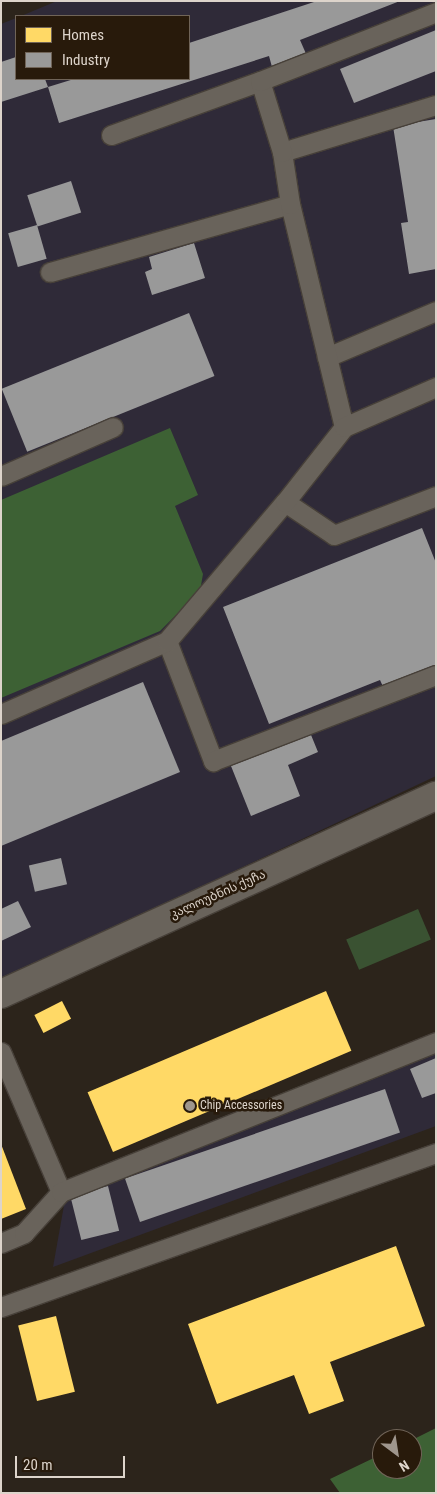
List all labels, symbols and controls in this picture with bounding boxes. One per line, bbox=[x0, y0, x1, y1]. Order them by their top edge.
legend bbox=[15, 15, 190, 80]
text: Homes bbox=[62, 26, 104, 44]
text: Industry bbox=[62, 51, 110, 69]
street label: კალოუბნის ქუჩა bbox=[168, 868, 268, 922]
place label: Chip Accessories bbox=[200, 1099, 282, 1113]
marker: Chip Accessories bbox=[184, 1100, 196, 1112]
north arrow bbox=[372, 1429, 422, 1479]
scale bar bbox=[18, 1446, 128, 1478]
text: 20 m bbox=[23, 1456, 53, 1474]
text: N bbox=[396, 1457, 412, 1475]

